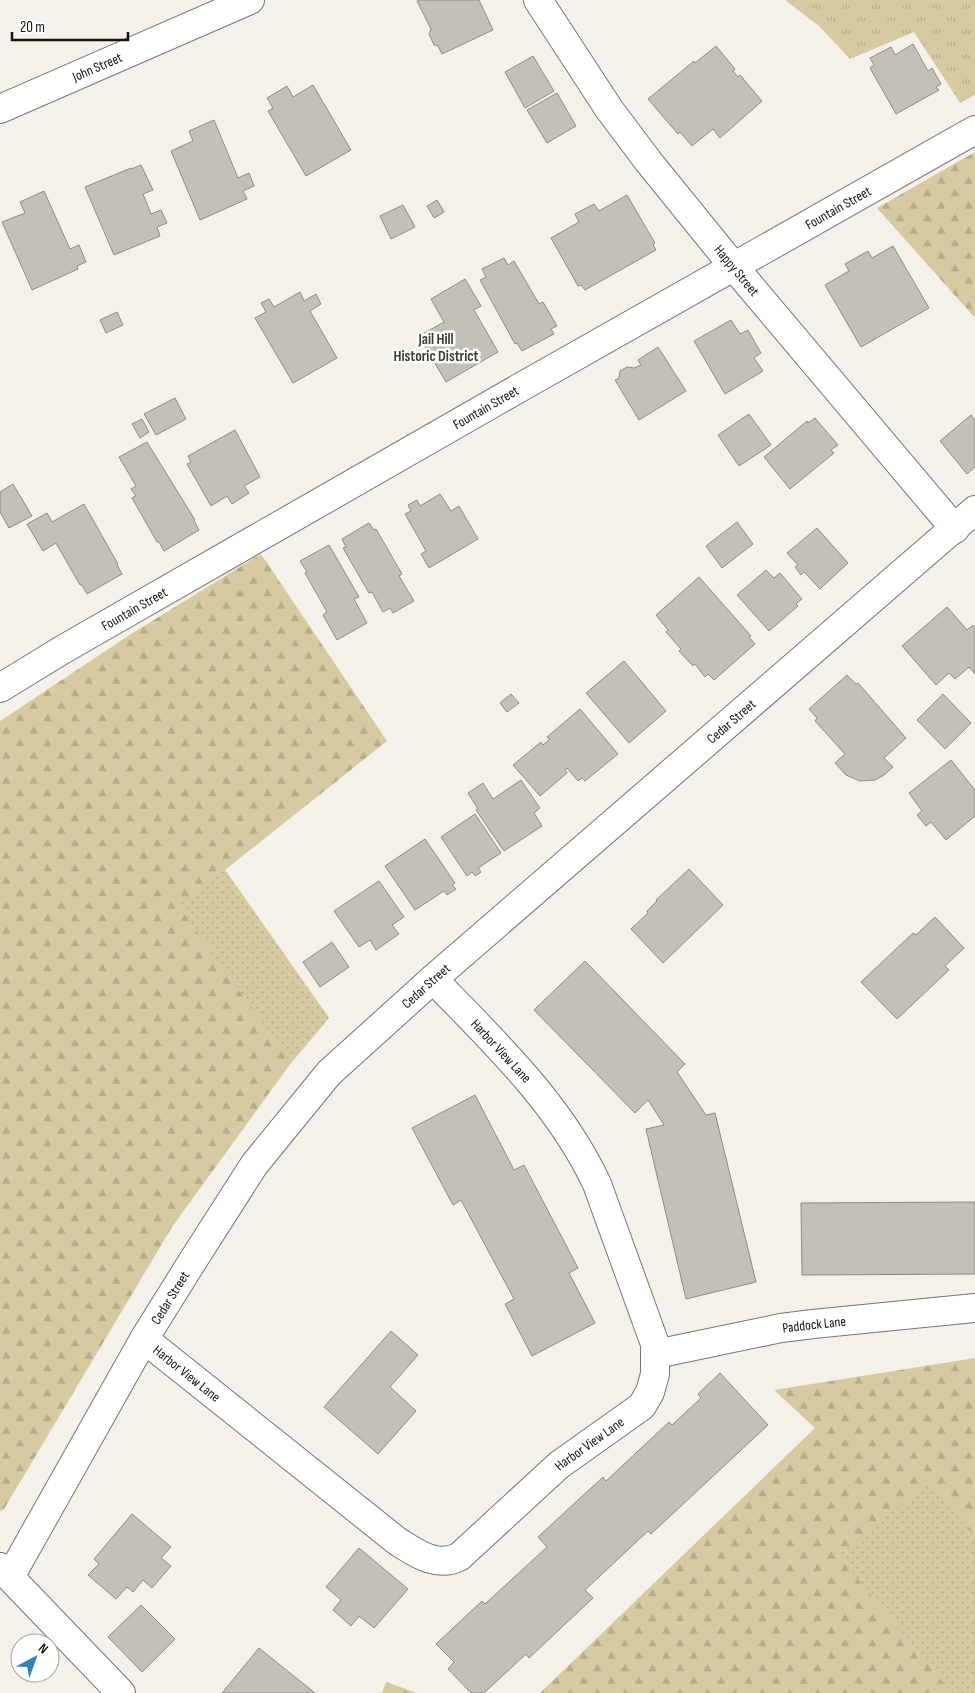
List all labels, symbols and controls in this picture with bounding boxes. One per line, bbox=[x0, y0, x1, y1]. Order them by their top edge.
scale bar bbox=[12, 10, 129, 42]
text: 20 m bbox=[20, 18, 45, 37]
street label: John Street bbox=[69, 48, 125, 85]
street label: Fountain Street bbox=[802, 182, 874, 233]
street label: Happy Street bbox=[711, 241, 763, 299]
district label: Jail Hill Historic District bbox=[394, 330, 479, 366]
street label: Fountain Street bbox=[450, 382, 522, 433]
street label: Fountain Street bbox=[98, 583, 170, 634]
street label: Cedar Street bbox=[703, 695, 759, 747]
street label: Cedar Street bbox=[398, 960, 454, 1012]
street label: Harbor View Lane bbox=[467, 1016, 535, 1086]
street label: Cedar Street bbox=[147, 1268, 193, 1327]
street label: Paddock Lane bbox=[781, 1312, 847, 1336]
street label: Harbor View Lane bbox=[150, 1341, 224, 1405]
street label: Harbor View Lane bbox=[551, 1413, 627, 1474]
north arrow bbox=[10, 1633, 60, 1683]
text: N bbox=[35, 1640, 52, 1657]

